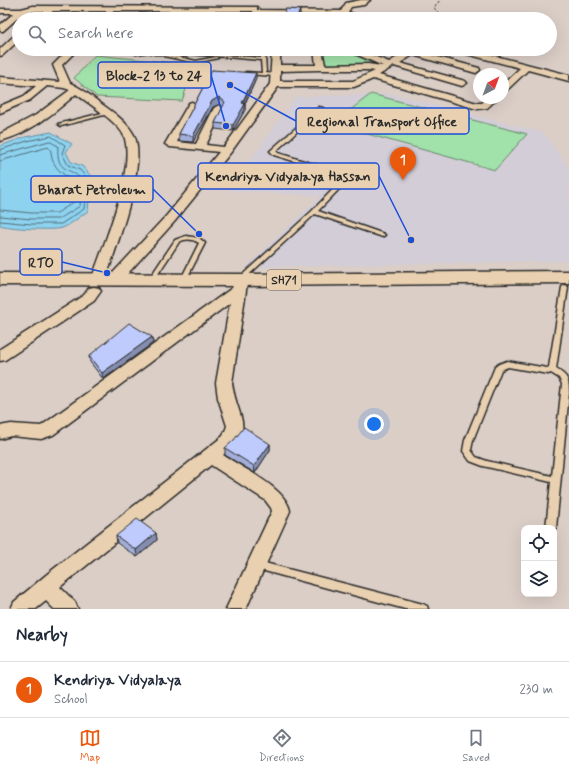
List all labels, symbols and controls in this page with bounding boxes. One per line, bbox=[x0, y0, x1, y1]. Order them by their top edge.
search box bbox=[12, 12, 557, 56]
icon: search bbox=[26, 23, 48, 45]
text: Search here bbox=[58, 24, 134, 44]
callout: Block-2 13 to 24 bbox=[98, 62, 211, 88]
text: Block-2 13 to 24 bbox=[106, 67, 203, 85]
north arrow bbox=[473, 68, 509, 104]
callout: Regional Transport Office bbox=[296, 108, 469, 134]
text: Regional Transport Office bbox=[307, 113, 457, 134]
pin: 1 bbox=[390, 147, 416, 180]
callout: Kendriya Vidyalaya Hassan bbox=[198, 163, 379, 189]
text: Kendriya Vidyalaya Hassan bbox=[205, 168, 371, 186]
callout: Bharat Petroleum bbox=[31, 176, 153, 202]
text: Bharat Petroleum bbox=[38, 181, 146, 199]
callout: RTO bbox=[20, 249, 62, 275]
text: RTO bbox=[28, 254, 54, 272]
road number: SH71 bbox=[267, 270, 301, 290]
your location bbox=[364, 414, 384, 434]
map controls bbox=[521, 525, 557, 597]
button: locate bbox=[521, 525, 557, 561]
button: layers bbox=[521, 561, 557, 597]
text: Nearby bbox=[16, 624, 68, 646]
text: Kendriya Vidyalaya bbox=[54, 671, 182, 691]
text: 1 bbox=[26, 681, 32, 698]
text: 230 m bbox=[519, 681, 553, 698]
text: School bbox=[54, 691, 88, 708]
tab: Map bbox=[79, 727, 101, 765]
tab: Directions bbox=[259, 727, 304, 765]
tab: Saved bbox=[462, 727, 490, 765]

